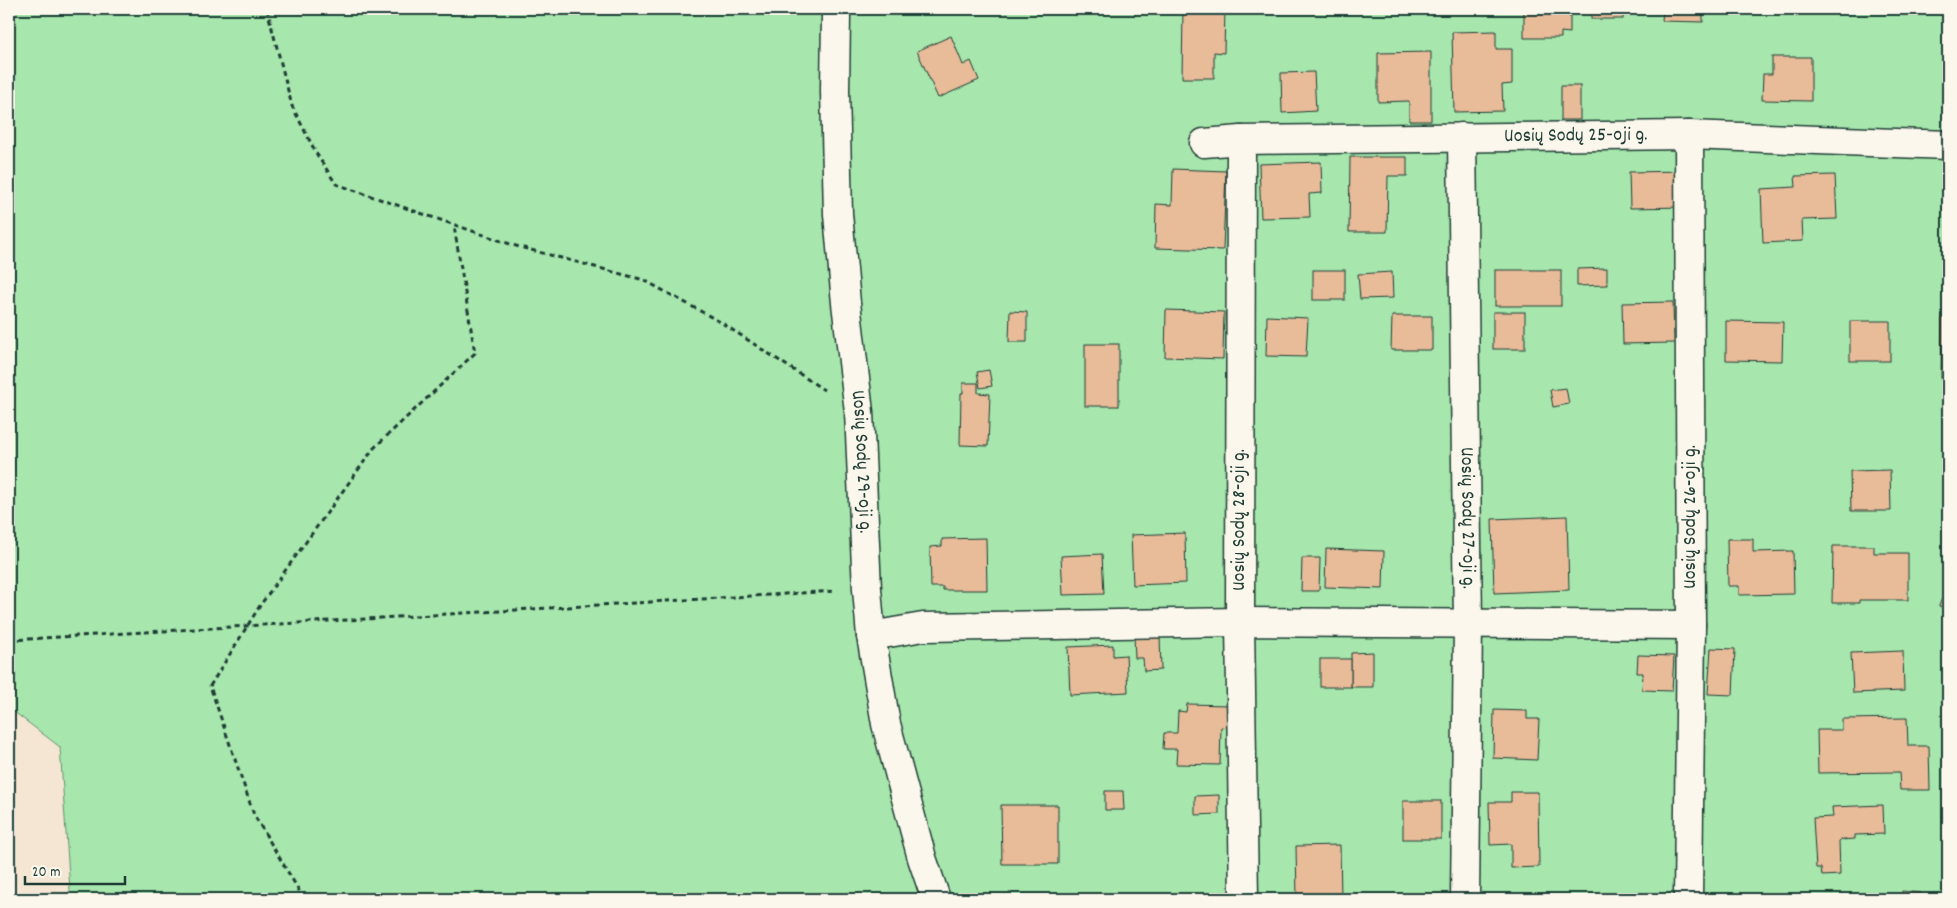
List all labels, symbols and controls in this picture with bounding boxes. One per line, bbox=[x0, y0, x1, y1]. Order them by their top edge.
street label: Uosių Sodų 25-oji g. bbox=[1504, 121, 1648, 151]
street label: Uosių Sodų 29-oji g. bbox=[843, 389, 878, 534]
street label: Uosių Sodų 26-oji g. bbox=[1677, 445, 1705, 589]
street label: Uosių Sodų 27-oji g. bbox=[1452, 447, 1482, 589]
street label: Uosių Sodų 28-oji g. bbox=[1226, 449, 1254, 591]
scale bar bbox=[25, 853, 125, 885]
text: 20 m bbox=[32, 862, 60, 884]

